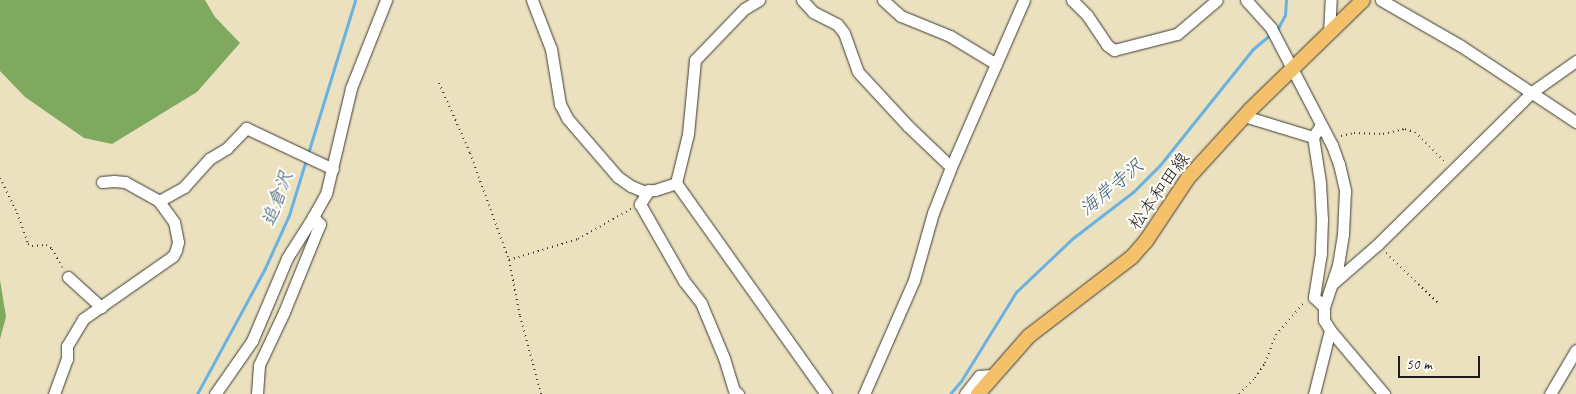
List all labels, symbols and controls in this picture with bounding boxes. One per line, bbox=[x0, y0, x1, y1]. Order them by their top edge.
street label: 松本和田線 bbox=[1124, 148, 1194, 234]
water label: 海岸寺沢 bbox=[1076, 155, 1148, 221]
water label: 追倉沢 bbox=[258, 168, 298, 230]
scale bar bbox=[1401, 346, 1484, 378]
text: 50 m bbox=[1406, 355, 1432, 374]

